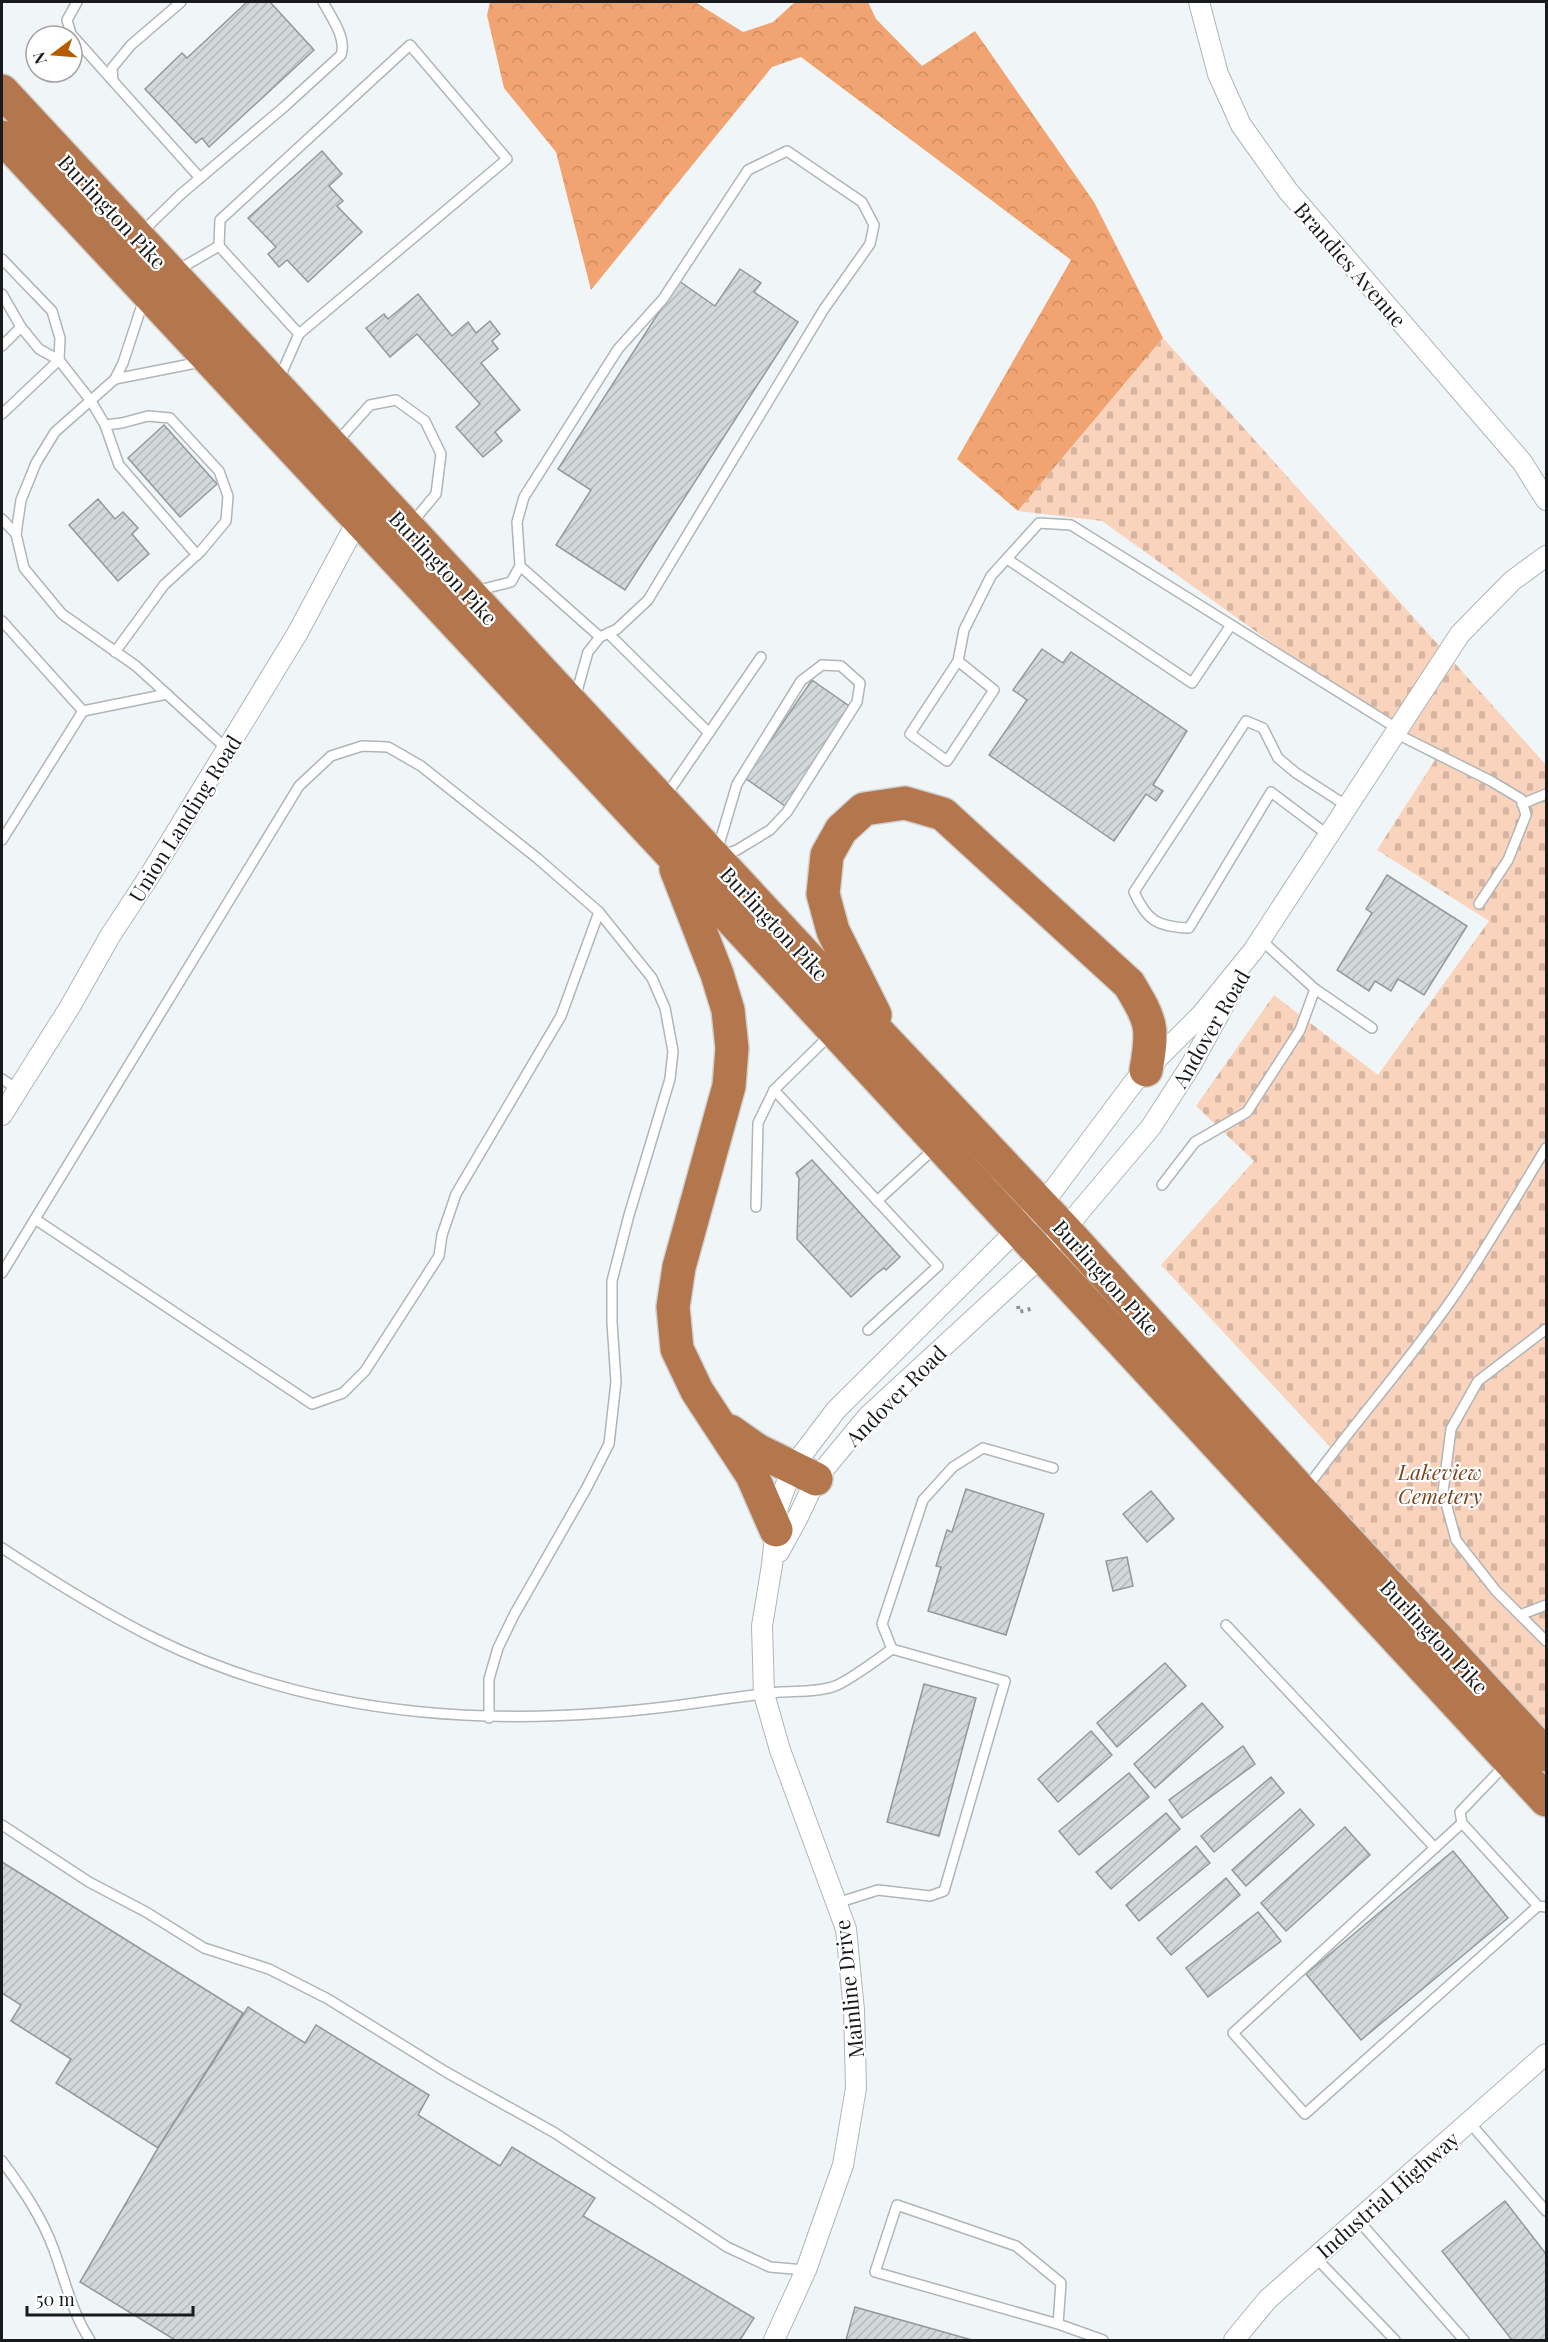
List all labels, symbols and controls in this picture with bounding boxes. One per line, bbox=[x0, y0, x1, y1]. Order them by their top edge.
north arrow bbox=[24, 24, 84, 84]
text: N bbox=[27, 49, 51, 67]
street label: Burlington Pike bbox=[53, 148, 173, 274]
street label: Brandies Avenue bbox=[1289, 195, 1413, 333]
street label: Burlington Pike bbox=[384, 504, 504, 630]
street label: Union Landing Road bbox=[121, 729, 247, 907]
street label: Burlington Pike bbox=[715, 860, 835, 986]
street label: Andover Road bbox=[1164, 964, 1255, 1093]
street label: Burlington Pike bbox=[1048, 1213, 1166, 1341]
street label: Andover Road bbox=[838, 1338, 952, 1452]
park label: Lakeview Cemetery bbox=[1397, 1457, 1482, 1509]
street label: Burlington Pike bbox=[1375, 1573, 1495, 1699]
street label: Mainline Drive bbox=[827, 1918, 869, 2060]
street label: Industrial Highway bbox=[1310, 2124, 1465, 2264]
scale bar bbox=[27, 2279, 194, 2317]
text: 50 m bbox=[36, 2287, 75, 2311]

